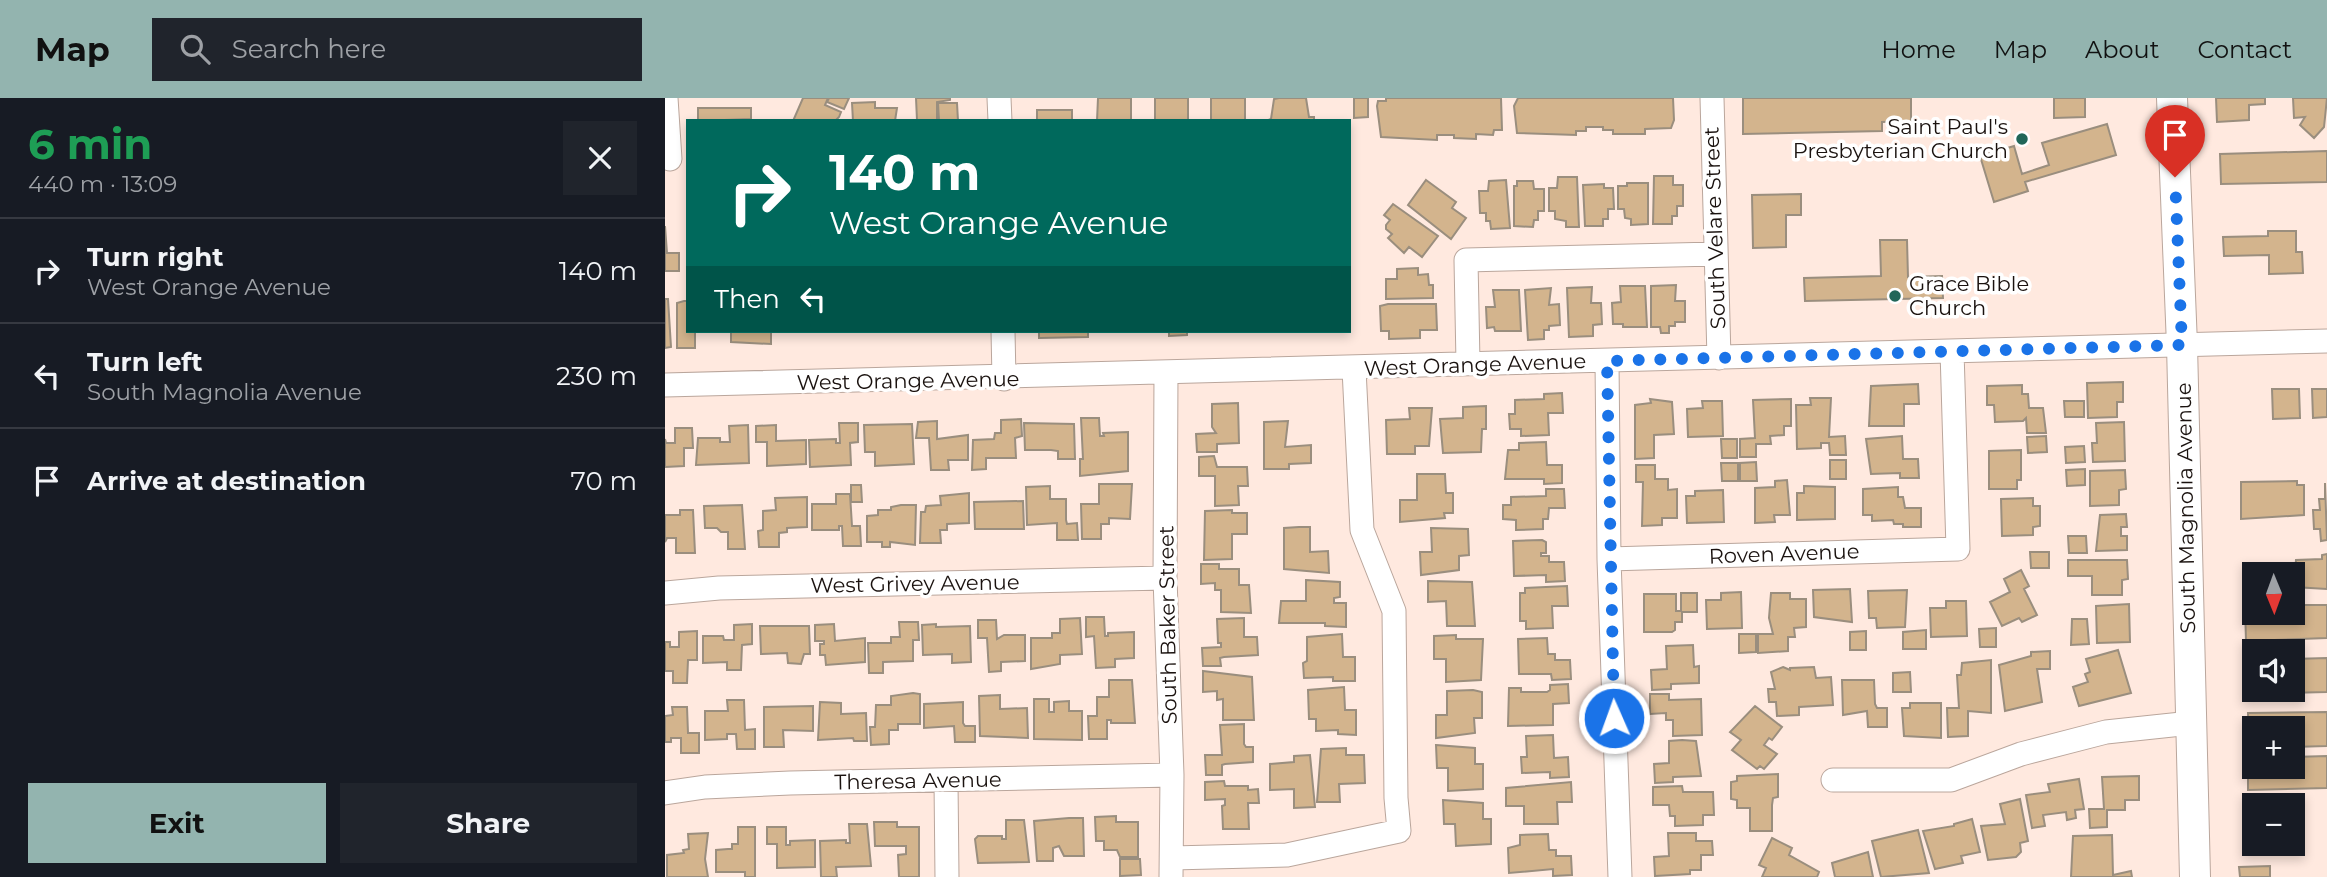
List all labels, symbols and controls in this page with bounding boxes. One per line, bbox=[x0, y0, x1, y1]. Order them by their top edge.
search box bbox=[152, 18, 642, 81]
text: Map bbox=[35, 29, 110, 69]
icon: search bbox=[176, 30, 214, 68]
text: Search here bbox=[232, 33, 386, 65]
text: Home bbox=[1881, 35, 1956, 64]
text: Map bbox=[1994, 35, 2047, 64]
text: About bbox=[2085, 35, 2159, 64]
text: Contact bbox=[2197, 35, 2292, 64]
pin bbox=[2145, 105, 2205, 177]
place label: Saint Paul's Presbyterian Church bbox=[1793, 114, 2008, 163]
icon: arrive bbox=[2156, 116, 2194, 154]
text: 6 min bbox=[28, 118, 152, 170]
button: close bbox=[563, 121, 637, 195]
street label: South Velare Street bbox=[1698, 126, 1731, 330]
marker: Saint Paul's Presbyterian Church bbox=[2014, 131, 2030, 147]
text: 140 m bbox=[829, 143, 981, 202]
icon: right bbox=[714, 147, 805, 238]
text: 440 m · 13:09 bbox=[28, 170, 177, 198]
text: West Orange Avenue bbox=[829, 203, 1168, 242]
text: Turn right bbox=[87, 241, 223, 273]
icon: right bbox=[28, 252, 66, 290]
text: 140 m bbox=[559, 255, 637, 287]
place label: Grace Bible Church bbox=[1909, 271, 2029, 320]
text: West Orange Avenue bbox=[87, 273, 331, 301]
icon: left bbox=[794, 280, 832, 318]
text: Then bbox=[714, 283, 780, 315]
marker: Grace Bible Church bbox=[1887, 288, 1903, 304]
text: Turn left bbox=[87, 346, 203, 378]
street label: West Orange Avenue bbox=[1363, 348, 1587, 381]
icon: left bbox=[28, 357, 66, 395]
text: 230 m bbox=[556, 360, 637, 392]
street label: West Orange Avenue bbox=[796, 366, 1020, 395]
text: South Magnolia Avenue bbox=[87, 378, 362, 406]
street label: South Magnolia Avenue bbox=[2171, 382, 2200, 634]
icon: arrive bbox=[28, 462, 66, 500]
text: Arrive at destination bbox=[87, 465, 366, 497]
text: 70 m bbox=[571, 465, 637, 497]
street label: South Baker Street bbox=[1153, 525, 1182, 725]
street label: Roven Avenue bbox=[1708, 538, 1860, 569]
north arrow bbox=[2242, 562, 2305, 625]
map controls bbox=[2242, 562, 2305, 856]
street label: West Grivey Avenue bbox=[810, 569, 1020, 598]
button: sound bbox=[2242, 639, 2305, 702]
position arrow bbox=[1577, 681, 1651, 755]
button: + bbox=[2242, 716, 2305, 779]
street label: Theresa Avenue bbox=[834, 767, 1002, 794]
button: Exit bbox=[28, 783, 326, 863]
button: Share bbox=[340, 783, 637, 863]
button: − bbox=[2242, 793, 2305, 856]

